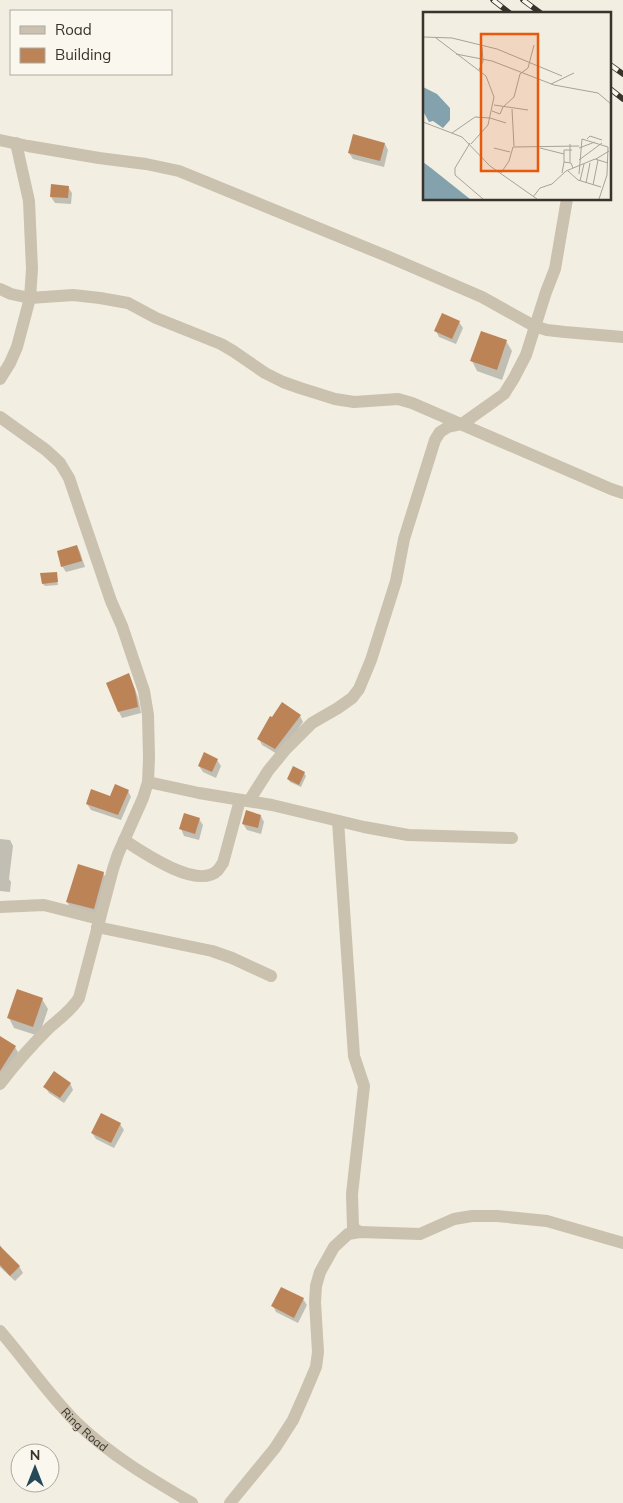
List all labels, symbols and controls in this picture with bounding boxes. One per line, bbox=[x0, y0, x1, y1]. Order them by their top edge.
legend bbox=[10, 10, 172, 75]
inset map bbox=[423, 12, 610, 200]
text: Road bbox=[55, 20, 92, 39]
text: Building bbox=[55, 45, 111, 64]
street label: Ring Road bbox=[58, 1404, 111, 1454]
north arrow bbox=[10, 1443, 60, 1493]
text: N bbox=[30, 1446, 40, 1464]

